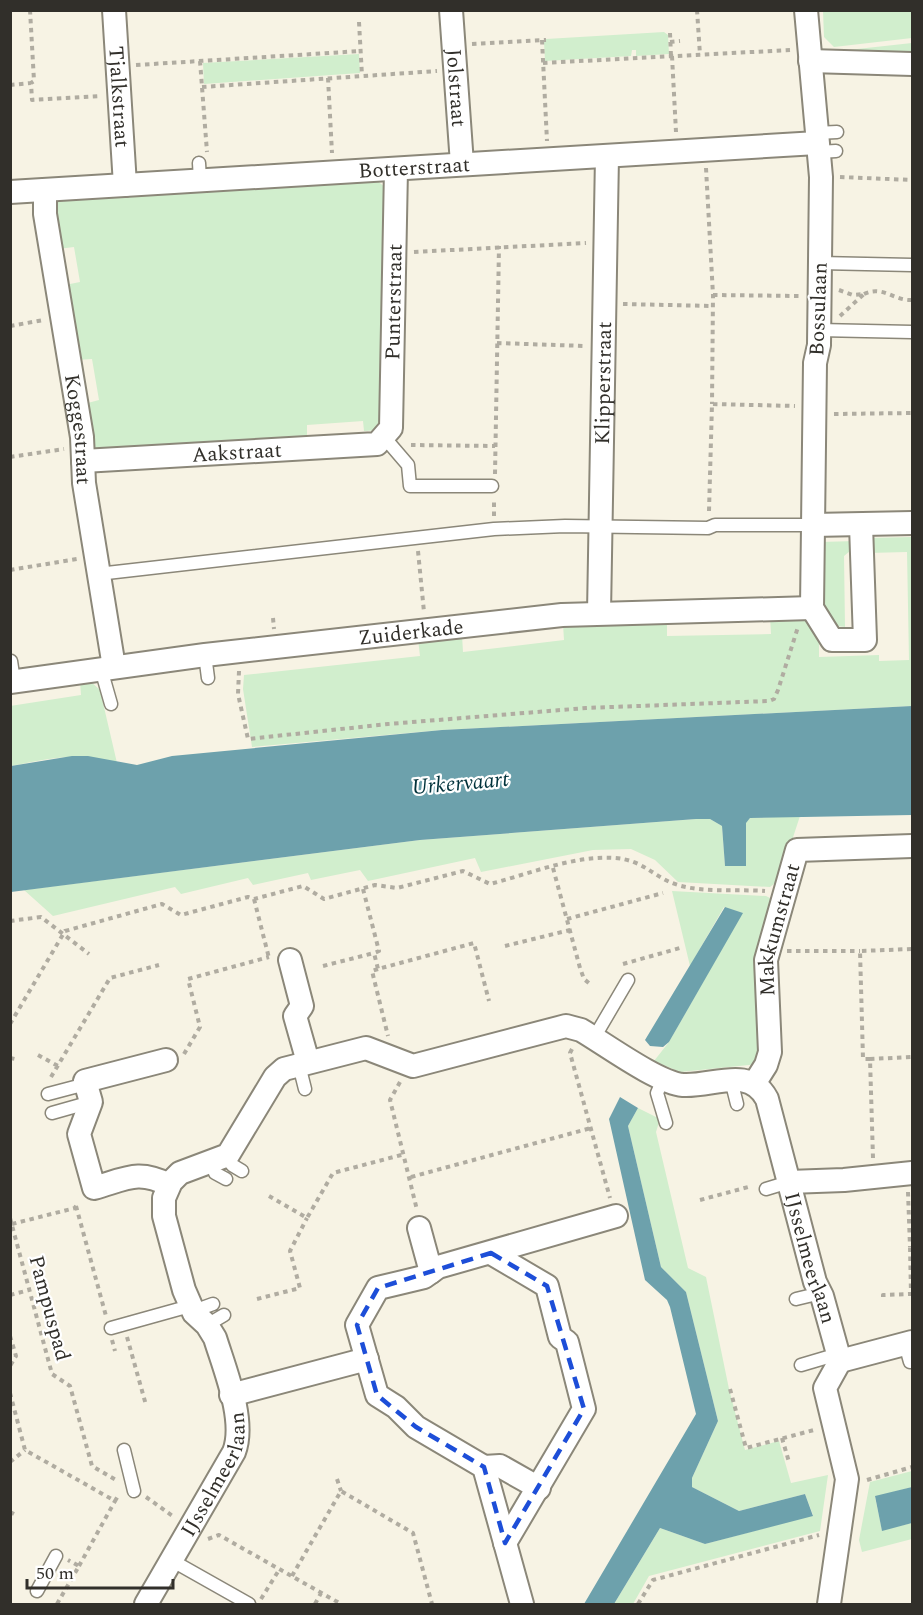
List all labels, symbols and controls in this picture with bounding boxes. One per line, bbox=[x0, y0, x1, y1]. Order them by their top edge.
street label: Tjalkstraat bbox=[99, 45, 138, 149]
street label: Jolstraat bbox=[437, 48, 474, 128]
street label: Botterstraat bbox=[358, 149, 471, 188]
street label: Punterstraat bbox=[377, 243, 412, 360]
street label: Bossulaan bbox=[801, 261, 837, 357]
street label: Klipperstraat bbox=[587, 321, 621, 445]
street label: Koggestraat bbox=[55, 372, 99, 485]
street label: Aakstraat bbox=[191, 435, 283, 472]
street label: Zuiderkade bbox=[357, 611, 465, 655]
water label: Urkervaart bbox=[410, 763, 511, 804]
street label: Makkumstraat bbox=[751, 860, 809, 997]
street label: IJsselmeerlaan bbox=[775, 1189, 844, 1327]
street label: Pampuspad bbox=[20, 1252, 78, 1365]
street label: IJsselmeerlaan bbox=[173, 1410, 255, 1543]
scale bar bbox=[27, 1552, 172, 1590]
text: 50 m bbox=[36, 1560, 74, 1587]

